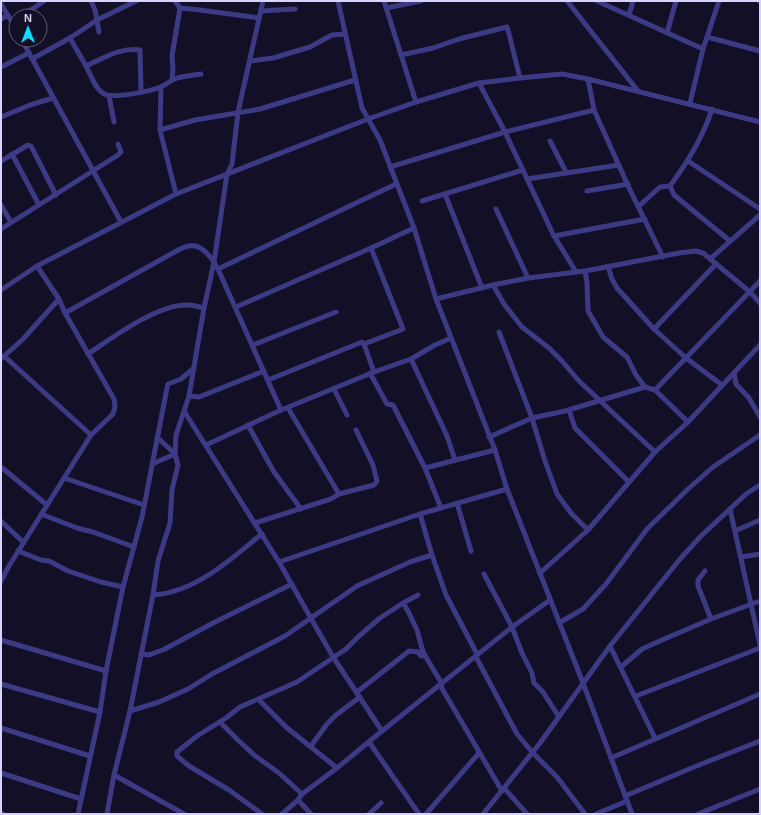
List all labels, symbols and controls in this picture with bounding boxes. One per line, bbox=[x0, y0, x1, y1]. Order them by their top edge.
north arrow bbox=[8, 8, 48, 48]
text: N bbox=[24, 12, 32, 24]

